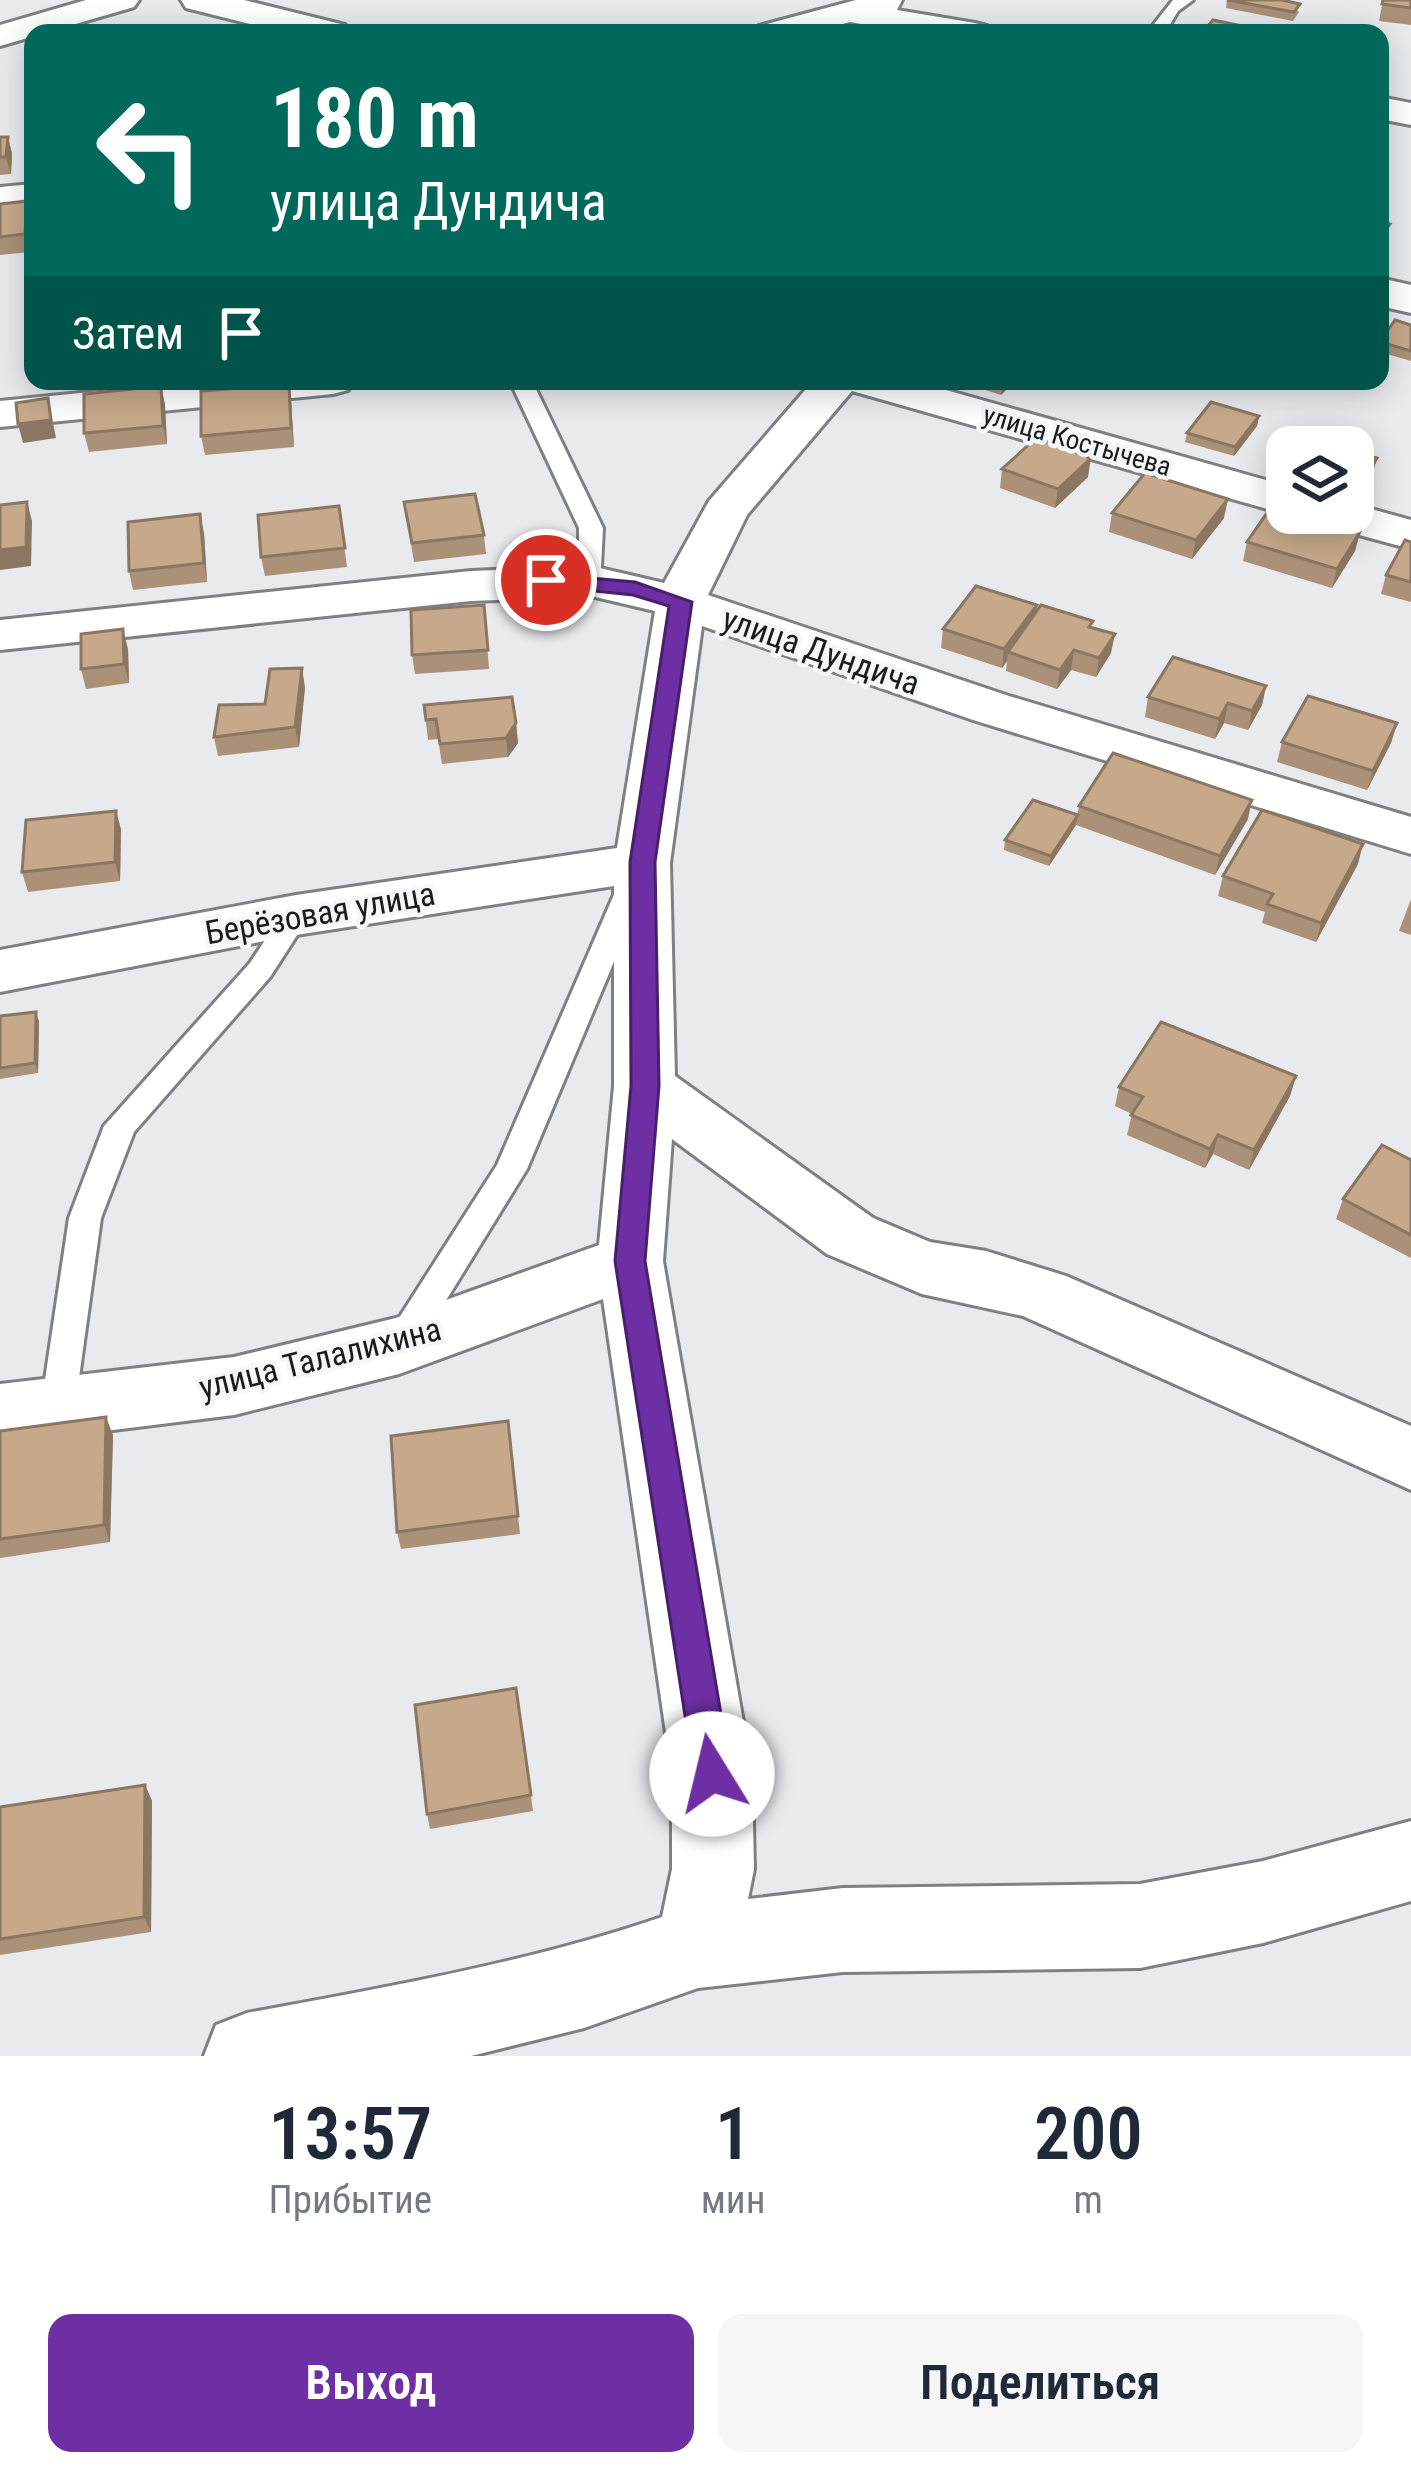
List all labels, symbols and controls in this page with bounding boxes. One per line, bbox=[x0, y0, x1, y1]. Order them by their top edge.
text: 180 m bbox=[270, 69, 479, 168]
icon: left bbox=[72, 72, 228, 228]
text: улица Дундича bbox=[270, 170, 607, 233]
icon: arrive bbox=[208, 300, 274, 366]
text: Затем bbox=[72, 307, 184, 360]
street label: улица Костычева bbox=[979, 399, 1175, 483]
map controls bbox=[1266, 426, 1374, 534]
button: layers bbox=[1266, 426, 1374, 534]
pin bbox=[495, 529, 597, 631]
icon: arrive bbox=[513, 547, 579, 613]
street label: улица Дундича bbox=[717, 599, 925, 703]
street label: Берёзовая улица bbox=[202, 874, 438, 952]
street label: улица Талалихина bbox=[195, 1309, 445, 1407]
position arrow bbox=[649, 1711, 775, 1837]
text: 13:57 bbox=[268, 2092, 432, 2177]
text: 1 bbox=[715, 2092, 751, 2177]
text: 200 bbox=[1034, 2092, 1143, 2177]
text: Прибытие bbox=[269, 2177, 432, 2223]
text: мин bbox=[701, 2177, 766, 2223]
text: m bbox=[1074, 2177, 1103, 2223]
button: Выход bbox=[48, 2314, 694, 2452]
button: Поделиться bbox=[718, 2314, 1363, 2452]

